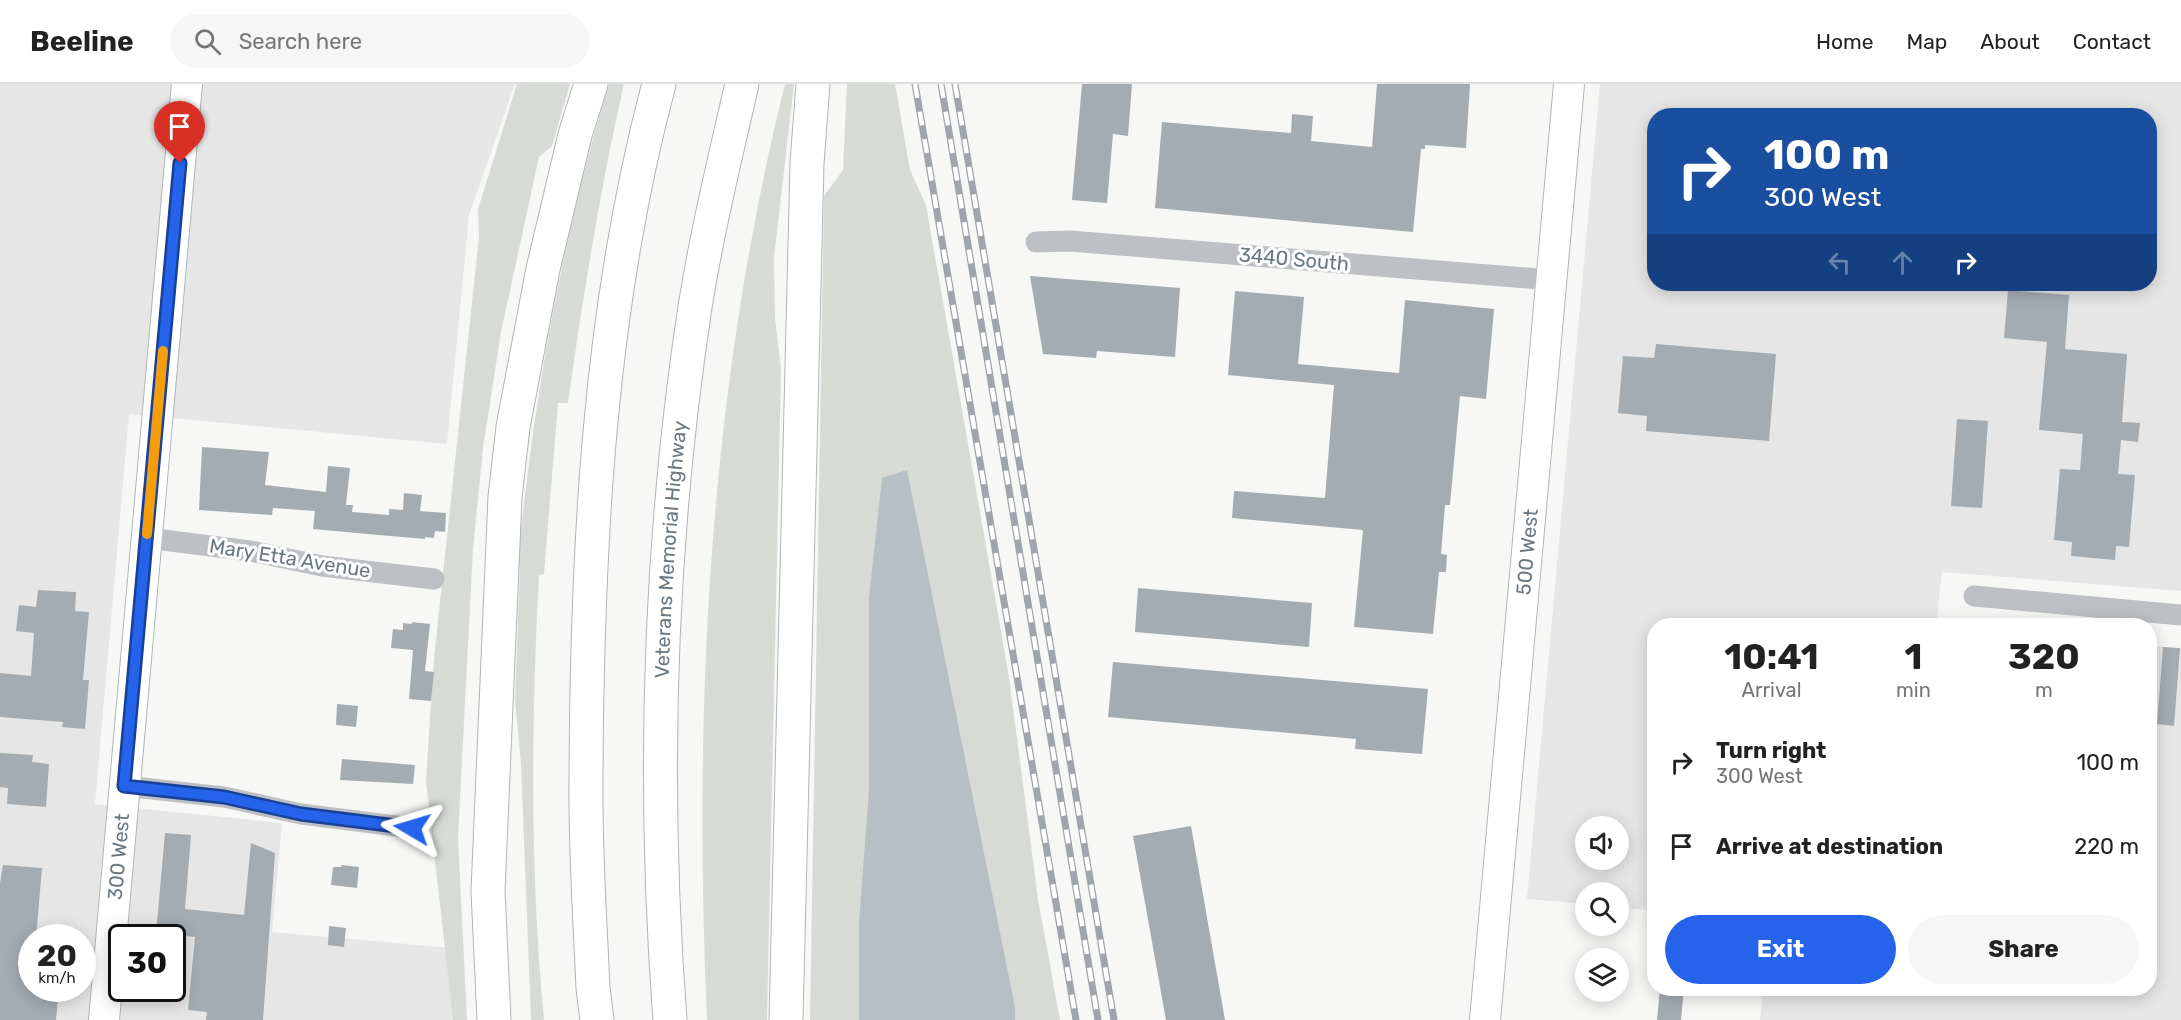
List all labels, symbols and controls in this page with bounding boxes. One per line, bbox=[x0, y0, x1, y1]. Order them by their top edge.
search box bbox=[170, 14, 590, 68]
text: Beeline bbox=[30, 25, 134, 58]
icon: search bbox=[191, 25, 224, 58]
text: Search here bbox=[239, 28, 362, 55]
text: Home bbox=[1816, 29, 1873, 54]
text: Map bbox=[1906, 29, 1947, 54]
text: About bbox=[1980, 29, 2040, 54]
text: Contact bbox=[2073, 29, 2151, 54]
pin bbox=[154, 101, 205, 163]
icon: arrive bbox=[163, 110, 196, 143]
text: 100 m bbox=[1764, 130, 1889, 180]
icon: right bbox=[1665, 132, 1743, 210]
text: 300 West bbox=[1764, 181, 1881, 213]
street label: 3440 South bbox=[1238, 242, 1350, 276]
icon: left bbox=[1823, 246, 1856, 279]
icon: ahead bbox=[1886, 246, 1919, 279]
icon: right bbox=[1949, 246, 1982, 279]
street label: Veterans Memorial Highway bbox=[650, 419, 692, 679]
street label: 500 West bbox=[1511, 507, 1543, 596]
street label: Mary Etta Avenue bbox=[208, 533, 372, 583]
text: 10:41 bbox=[1724, 635, 1819, 678]
text: 1 bbox=[1904, 635, 1922, 678]
text: 320 bbox=[2008, 635, 2080, 678]
text: Arrival bbox=[1742, 678, 1802, 702]
text: min bbox=[1896, 678, 1931, 702]
text: m bbox=[2035, 678, 2053, 702]
text: Turn right bbox=[1716, 737, 1826, 764]
icon: right bbox=[1665, 746, 1698, 779]
text: 100 m bbox=[2077, 749, 2139, 776]
text: 300 West bbox=[1716, 764, 1803, 788]
position arrow bbox=[380, 796, 444, 860]
street label: 300 West bbox=[103, 812, 134, 901]
map controls bbox=[1575, 816, 1629, 1002]
button: sound bbox=[1575, 816, 1629, 870]
icon: arrive bbox=[1665, 830, 1698, 863]
text: Arrive at destination bbox=[1716, 833, 1943, 860]
text: 220 m bbox=[2074, 833, 2139, 860]
button: search bbox=[1575, 882, 1629, 936]
button: Exit bbox=[1665, 915, 1896, 984]
button: Share bbox=[1908, 915, 2139, 984]
speed limit sign: 30 bbox=[108, 924, 186, 1002]
text: 20 bbox=[37, 938, 77, 974]
button: layers bbox=[1575, 948, 1629, 1002]
text: km/h bbox=[38, 969, 76, 987]

